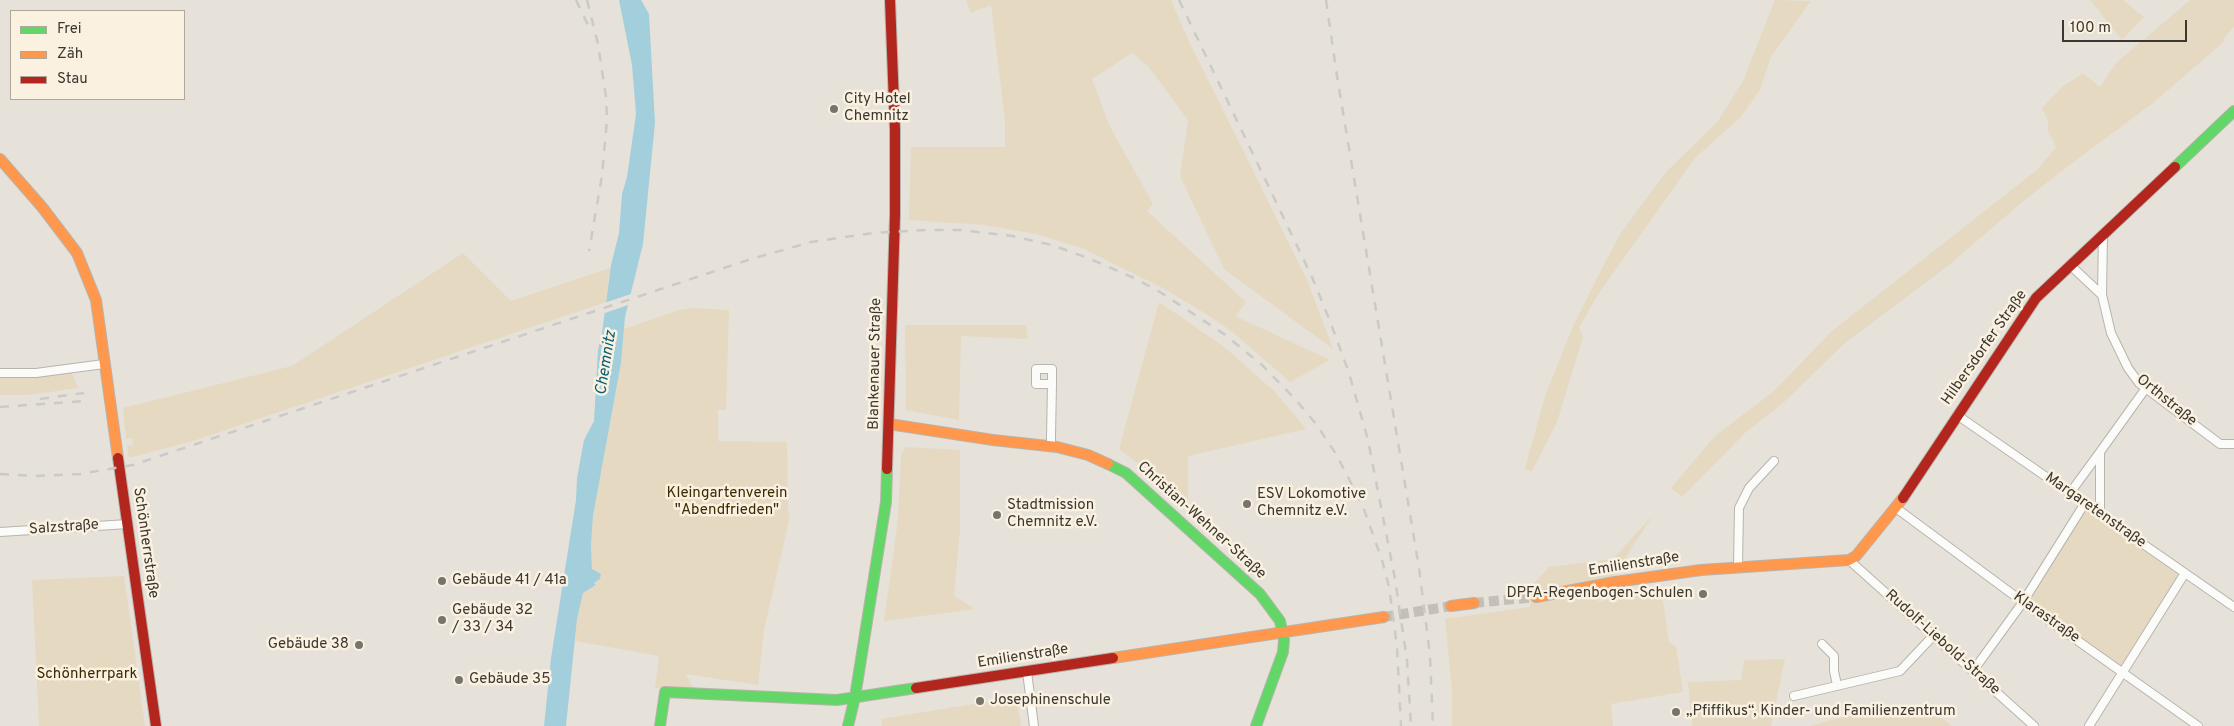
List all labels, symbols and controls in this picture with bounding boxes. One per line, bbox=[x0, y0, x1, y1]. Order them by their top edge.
legend bbox=[10, 10, 185, 100]
scale bar bbox=[2064, 10, 2189, 42]
text: 100 m bbox=[2070, 19, 2111, 38]
text: Frei bbox=[57, 20, 82, 39]
text: Zäh bbox=[57, 45, 83, 64]
text: Stau bbox=[57, 70, 88, 89]
place label: City Hotel Chemnitz bbox=[844, 91, 911, 126]
marker: City Hotel Chemnitz bbox=[828, 103, 840, 115]
street label: Hilbersdorfer Straße bbox=[1939, 287, 2031, 409]
street label: Blankenauer Straße bbox=[866, 298, 886, 430]
water label: Chemnitz bbox=[592, 329, 622, 397]
street label: Orthstraße bbox=[2132, 371, 2200, 431]
street label: Christian-Wehner-Straße bbox=[1133, 458, 1269, 584]
street label: Margaretenstraße bbox=[2041, 469, 2149, 553]
park label: Kleingartenverein "Abendfrieden" bbox=[667, 485, 787, 520]
street label: Schönherrstraße bbox=[128, 486, 162, 600]
place label: ESV Lokomotive Chemnitz e.V. bbox=[1257, 486, 1366, 521]
place label: Stadtmission Chemnitz e.V. bbox=[1007, 497, 1097, 532]
marker: ESV Lokomotive Chemnitz e.V. bbox=[1241, 498, 1253, 510]
marker: Stadtmission Chemnitz e.V. bbox=[991, 509, 1003, 521]
street label: Salzstraße bbox=[28, 517, 100, 539]
street label: Emilienstraße bbox=[1587, 549, 1681, 581]
place label: Gebäude 41 / 41a bbox=[452, 572, 567, 590]
marker: Gebäude 41 / 41a bbox=[436, 575, 448, 587]
place label: DPFA-Regenbogen-Schulen bbox=[1506, 585, 1693, 603]
street label: Rudolf-Liebold-Straße bbox=[1881, 587, 2003, 699]
marker: DPFA-Regenbogen-Schulen bbox=[1697, 588, 1709, 600]
street label: Klarastraße bbox=[2009, 589, 2083, 647]
place label: Gebäude 32 / 33 / 34 bbox=[452, 602, 533, 637]
marker: Gebäude 32 / 33 / 34 bbox=[436, 614, 448, 626]
place label: Gebäude 38 bbox=[268, 636, 349, 654]
marker: Gebäude 38 bbox=[353, 639, 365, 651]
street label: Emilienstraße bbox=[976, 641, 1070, 673]
park label: Schönherrpark bbox=[37, 666, 137, 684]
place label: Gebäude 35 bbox=[469, 671, 550, 689]
marker: Gebäude 35 bbox=[453, 674, 465, 686]
place label: Josephinenschule bbox=[990, 692, 1111, 710]
marker: Josephinenschule bbox=[974, 695, 986, 707]
place label: „Pfiffikus“, Kinder- und Familienzentrum bbox=[1686, 703, 1956, 721]
marker: „Pfiffikus“, Kinder- und Familienzentrum bbox=[1670, 706, 1682, 718]

